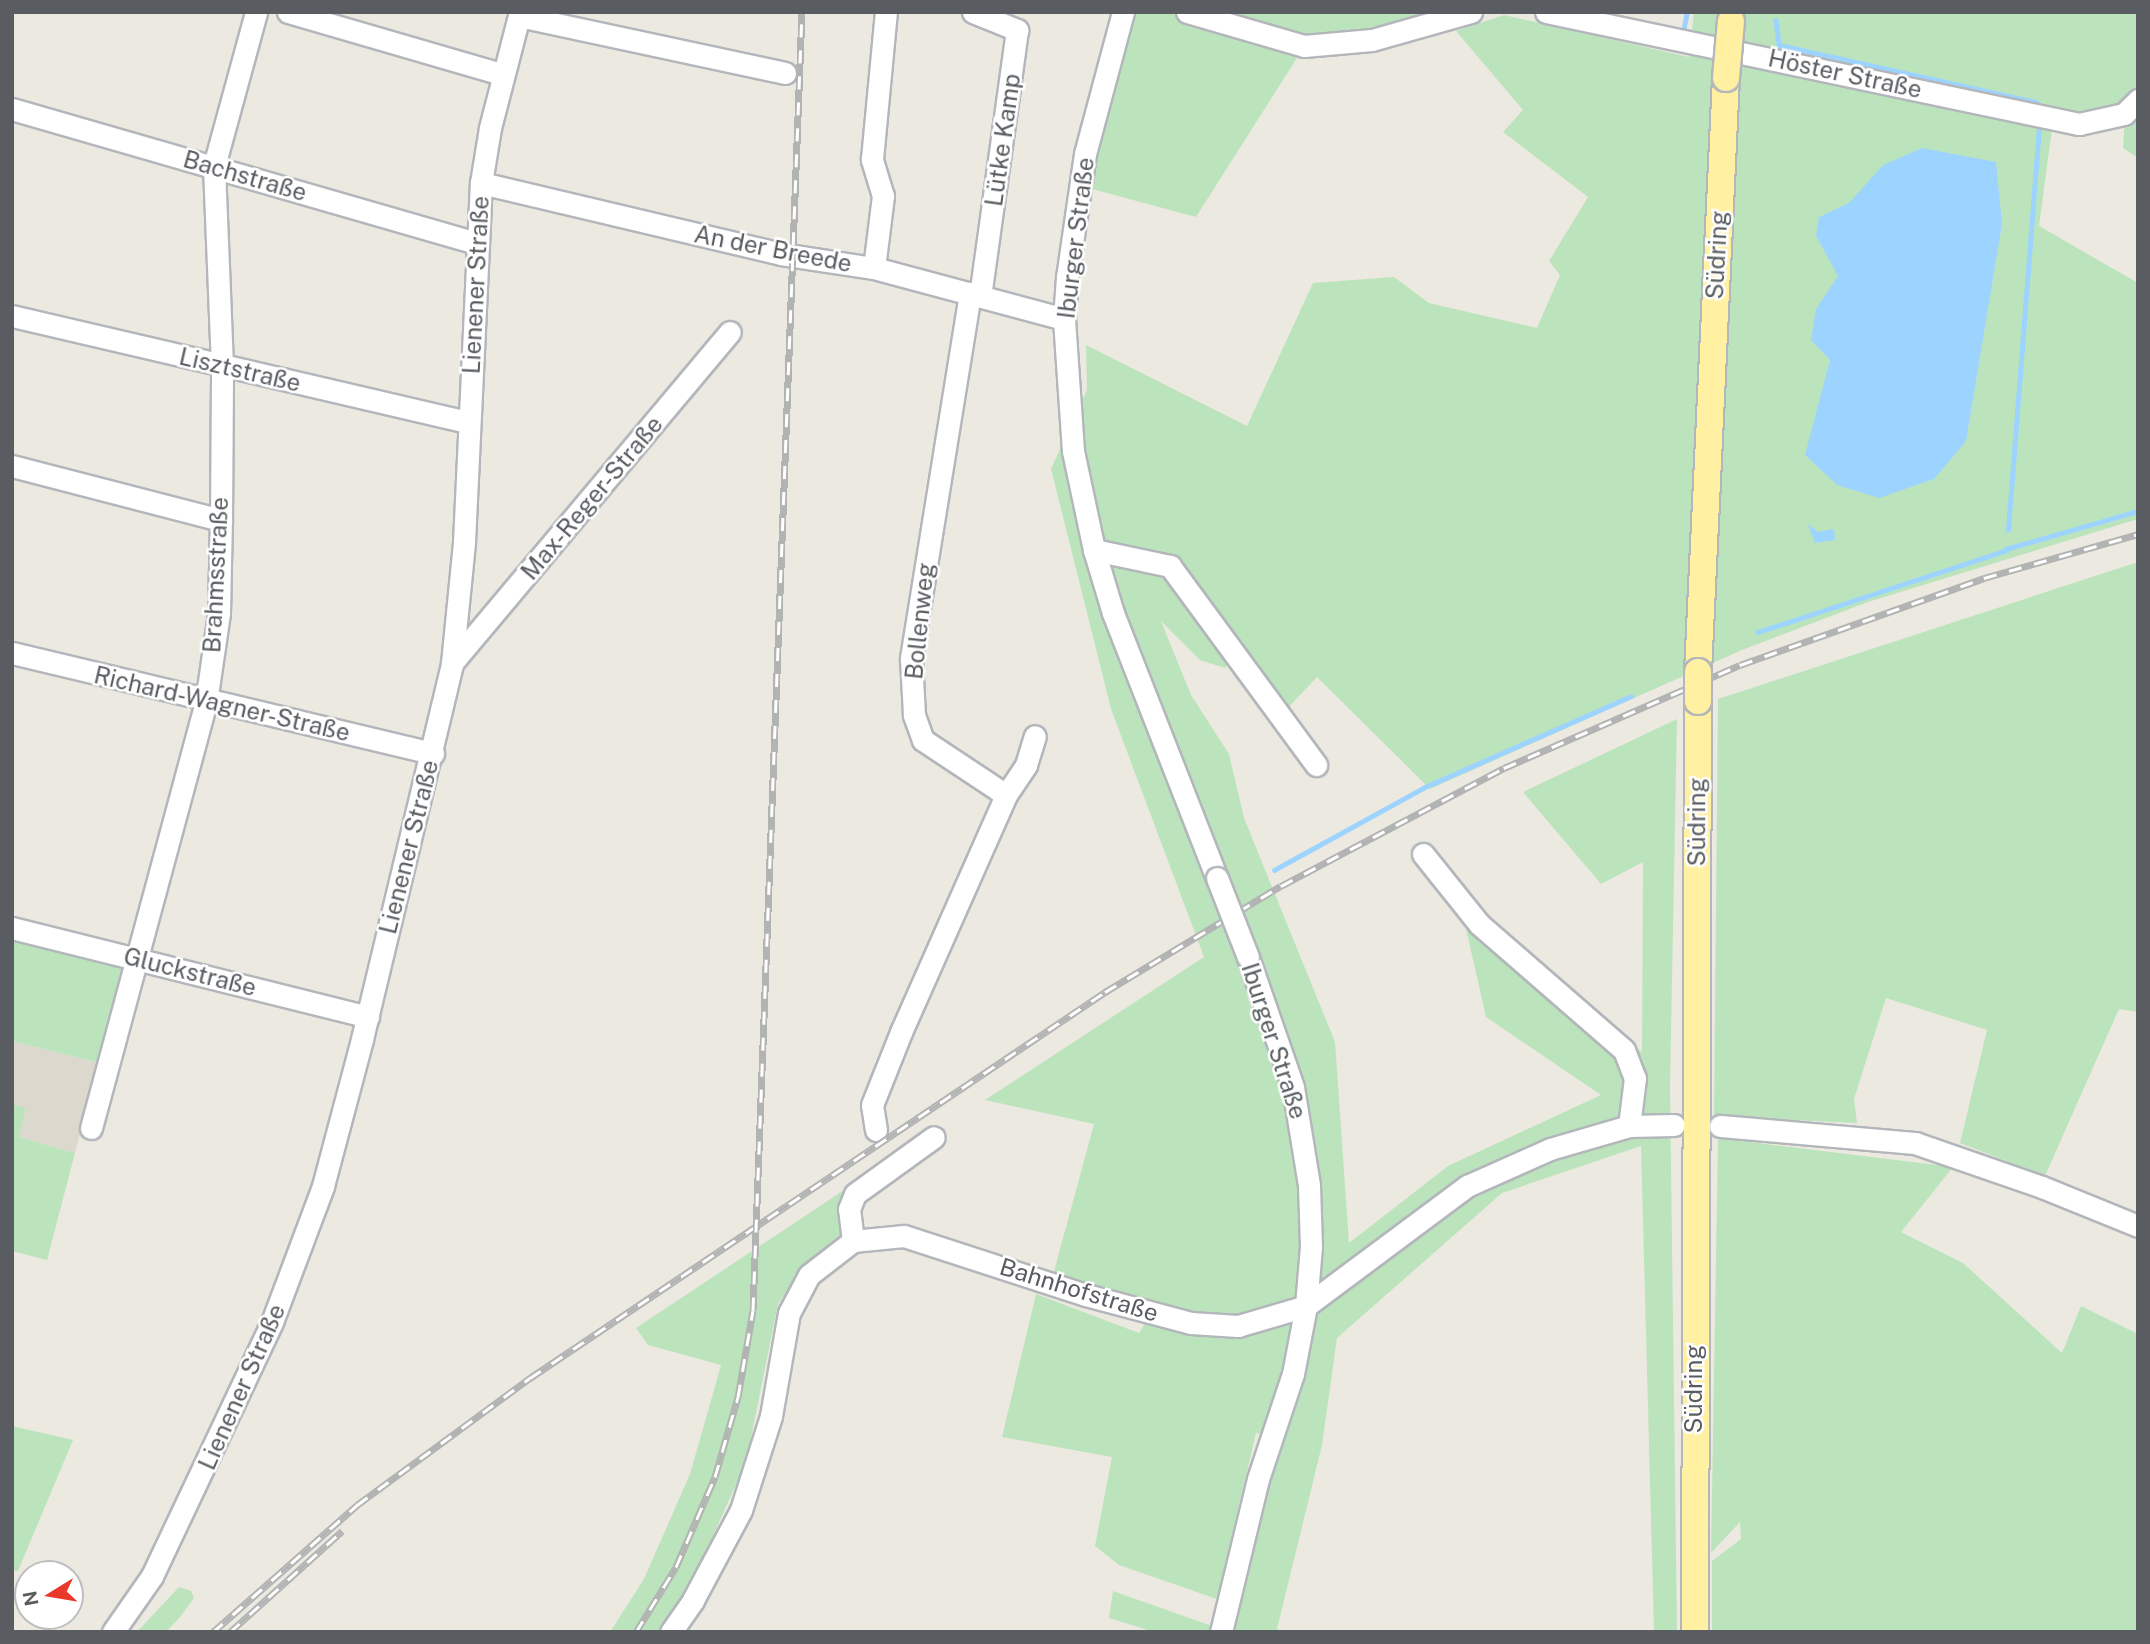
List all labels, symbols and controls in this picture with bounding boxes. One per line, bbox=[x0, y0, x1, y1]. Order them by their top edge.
street label: Höster Straße bbox=[1766, 44, 1924, 104]
street label: Lütke Kamp bbox=[979, 72, 1027, 208]
street label: Bachstraße bbox=[180, 145, 310, 207]
street label: Iburger Straße bbox=[1052, 156, 1100, 320]
street label: Lienener Straße bbox=[457, 195, 495, 375]
street label: Südring bbox=[1700, 210, 1734, 300]
street label: An der Breede bbox=[692, 220, 854, 278]
street label: Lisztstraße bbox=[176, 342, 304, 398]
street label: Max-Reger-Straße bbox=[515, 410, 669, 586]
street label: Brahmsstraße bbox=[198, 496, 234, 654]
street label: Bollenweg bbox=[900, 561, 940, 681]
street label: Richard-Wagner-Straße bbox=[91, 661, 353, 747]
street label: Lienener Straße bbox=[373, 757, 445, 937]
street label: Südring bbox=[1683, 778, 1711, 866]
street label: Gluckstraße bbox=[121, 942, 259, 1002]
street label: Iburger Straße bbox=[1235, 959, 1313, 1123]
street label: Bahnhofstraße bbox=[996, 1252, 1162, 1328]
street label: Lienener Straße bbox=[193, 1300, 291, 1474]
street label: Südring bbox=[1680, 1345, 1708, 1433]
north arrow bbox=[14, 1560, 84, 1630]
text: N bbox=[18, 1589, 43, 1608]

